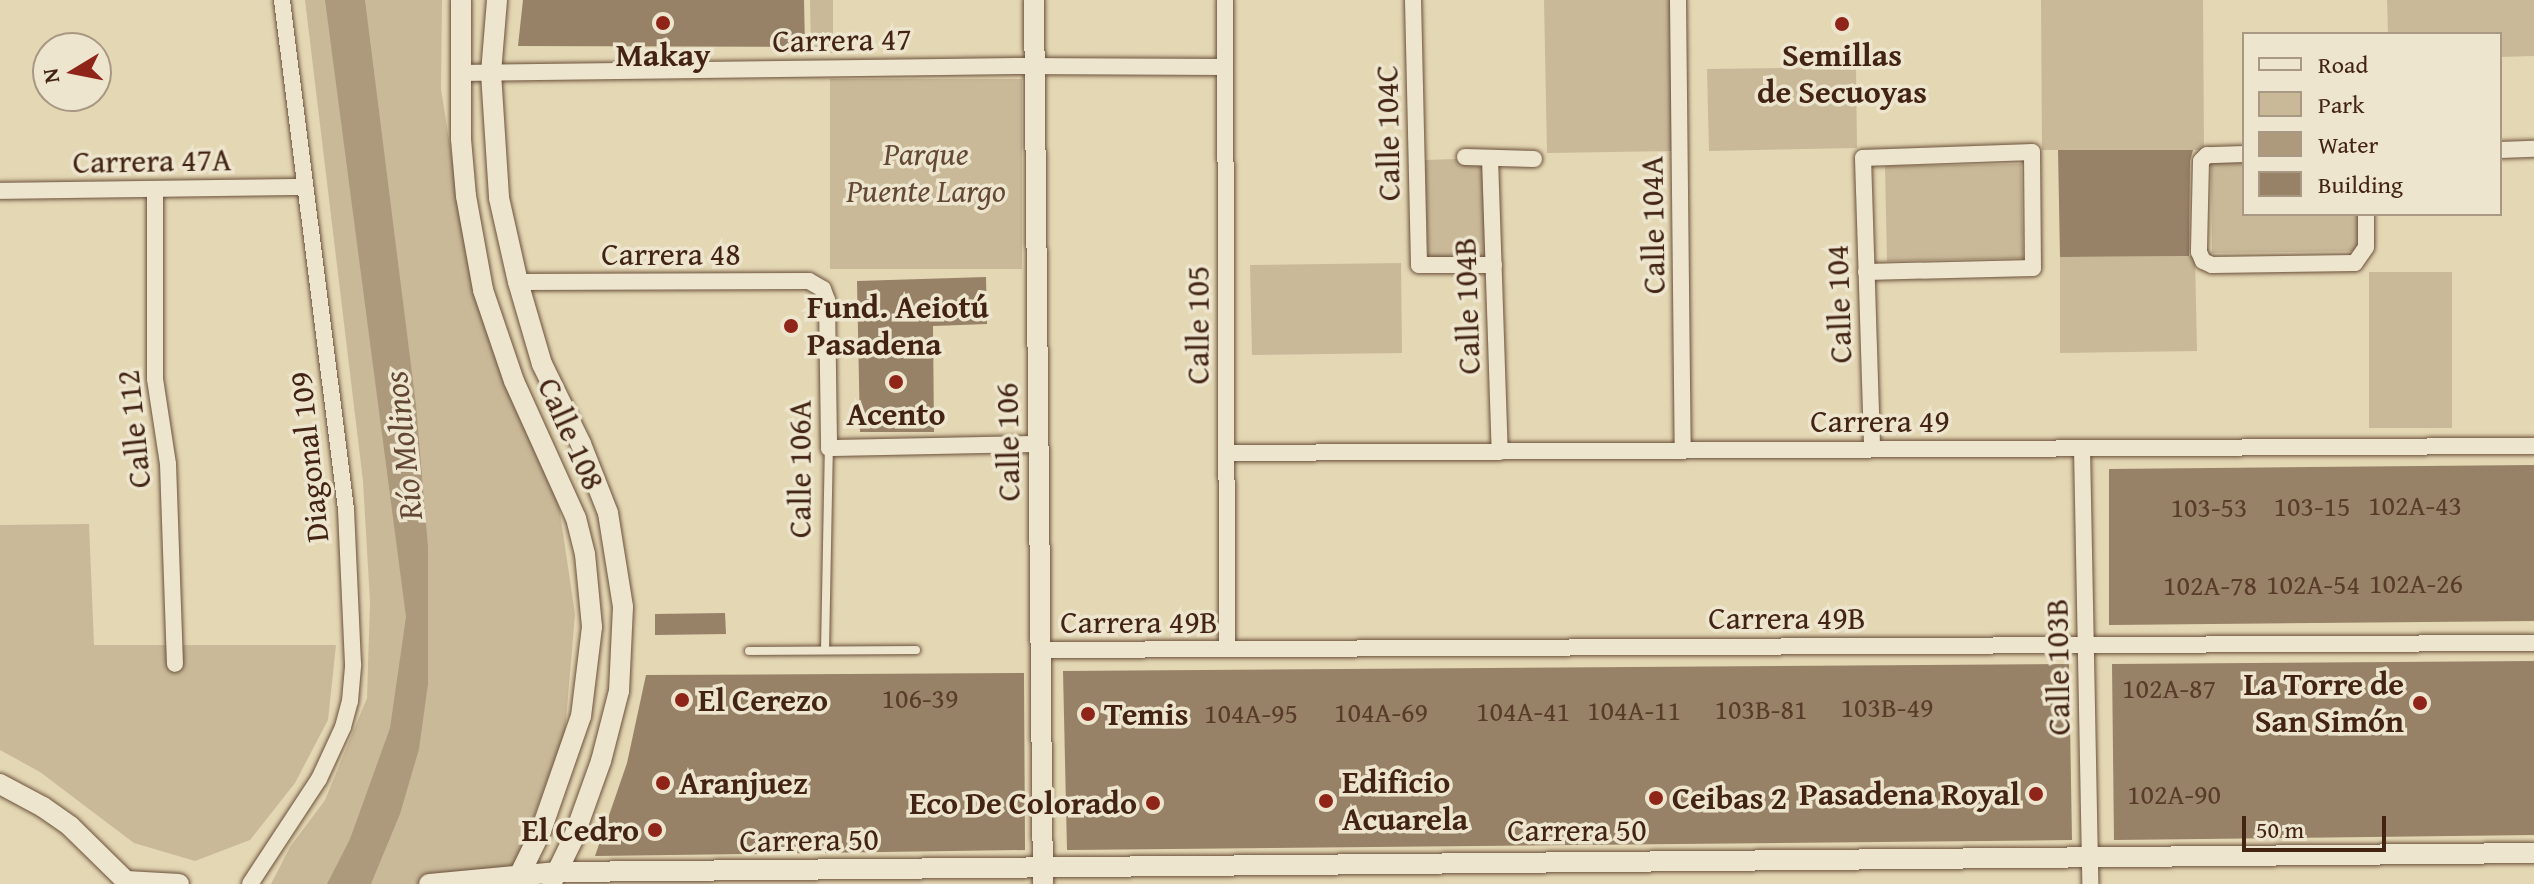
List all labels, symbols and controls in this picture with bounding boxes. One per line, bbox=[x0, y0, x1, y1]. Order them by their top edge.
marker: Makay bbox=[654, 14, 672, 32]
marker: Semillas de Secuoyas bbox=[1833, 15, 1851, 33]
street label: Carrera 47 bbox=[772, 20, 912, 60]
north arrow bbox=[32, 32, 112, 112]
legend bbox=[2242, 32, 2502, 216]
place label: Makay bbox=[616, 36, 710, 74]
place label: Semillas de Secuoyas bbox=[1757, 37, 1927, 112]
text: Road bbox=[2318, 47, 2368, 82]
street label: Calle 104C bbox=[1368, 65, 1408, 201]
text: N bbox=[33, 66, 67, 86]
text: Park bbox=[2318, 87, 2364, 122]
text: Water bbox=[2318, 127, 2378, 162]
park label: Parque Puente Largo bbox=[846, 136, 1006, 211]
street label: Carrera 47A bbox=[72, 140, 232, 182]
street label: Calle 104A bbox=[1633, 156, 1673, 294]
text: Building bbox=[2318, 167, 2403, 202]
street label: Carrera 48 bbox=[601, 235, 741, 273]
street label: Calle 104B bbox=[1445, 237, 1489, 375]
street label: Calle 104 bbox=[1818, 244, 1860, 364]
street label: Calle 105 bbox=[1179, 266, 1217, 384]
place label: Fund. Aeiotú Pasadena bbox=[807, 289, 989, 364]
marker: Fund. Aeiotú Pasadena bbox=[782, 317, 800, 335]
street label: Calle 112 bbox=[109, 368, 159, 490]
water label: Río Molinos bbox=[374, 369, 430, 523]
street label: Diagonal 109 bbox=[281, 370, 337, 544]
street label: Calle 108 bbox=[529, 372, 613, 496]
marker: Acento bbox=[887, 373, 905, 391]
street label: Calle 106 bbox=[988, 382, 1028, 502]
place label: Acento bbox=[847, 395, 945, 433]
street label: Calle 106A bbox=[781, 400, 819, 538]
street label: Carrera 49 bbox=[1810, 402, 1950, 440]
house number: 102A-43 bbox=[2368, 488, 2462, 522]
house number: 103-15 bbox=[2273, 489, 2351, 523]
house number: 103-53 bbox=[2170, 490, 2248, 524]
house number: 102A-26 bbox=[2369, 566, 2463, 600]
house number: 102A-54 bbox=[2266, 567, 2360, 601]
house number: 102A-78 bbox=[2163, 568, 2257, 602]
street label: Calle 103B bbox=[2038, 598, 2078, 736]
street label: Carrera 49B bbox=[1708, 599, 1866, 637]
street label: Carrera 49B bbox=[1060, 603, 1218, 641]
place label: La Torre de San Simón bbox=[2243, 666, 2404, 741]
house number: 102A-87 bbox=[2122, 671, 2216, 705]
place label: El Cerezo bbox=[698, 681, 828, 719]
house number: 106-39 bbox=[881, 681, 959, 715]
house number: 103B-49 bbox=[1841, 690, 1933, 724]
marker: El Cerezo bbox=[673, 691, 691, 709]
house number: 103B-81 bbox=[1715, 692, 1807, 726]
house number: 104A-11 bbox=[1587, 693, 1681, 727]
house number: 104A-41 bbox=[1476, 694, 1570, 728]
marker: La Torre de San Simón bbox=[2411, 694, 2429, 712]
place label: Temis bbox=[1104, 695, 1188, 733]
house number: 104A-69 bbox=[1334, 695, 1428, 729]
house number: 104A-95 bbox=[1204, 696, 1298, 730]
marker: Temis bbox=[1079, 705, 1097, 723]
place label: Aranjuez bbox=[679, 764, 808, 802]
place label: Edificio Acuarela bbox=[1342, 764, 1468, 839]
marker: Aranjuez bbox=[654, 774, 672, 792]
place label: Pasadena Royal bbox=[1799, 775, 2020, 813]
house number: 102A-90 bbox=[2127, 777, 2221, 811]
place label: Ceibas 2 bbox=[1672, 779, 1787, 817]
place label: Eco De Colorado bbox=[909, 784, 1137, 822]
marker: Pasadena Royal bbox=[2027, 785, 2045, 803]
marker: Ceibas 2 bbox=[1647, 789, 1665, 807]
marker: Edificio Acuarela bbox=[1317, 792, 1335, 810]
marker: Eco De Colorado bbox=[1144, 794, 1162, 812]
scale bar bbox=[2246, 800, 2390, 850]
place label: El Cedro bbox=[521, 811, 639, 849]
street label: Carrera 50 bbox=[1507, 811, 1647, 849]
text: 50 m bbox=[2256, 812, 2304, 847]
street label: Carrera 50 bbox=[739, 820, 879, 860]
marker: El Cedro bbox=[646, 821, 664, 839]

